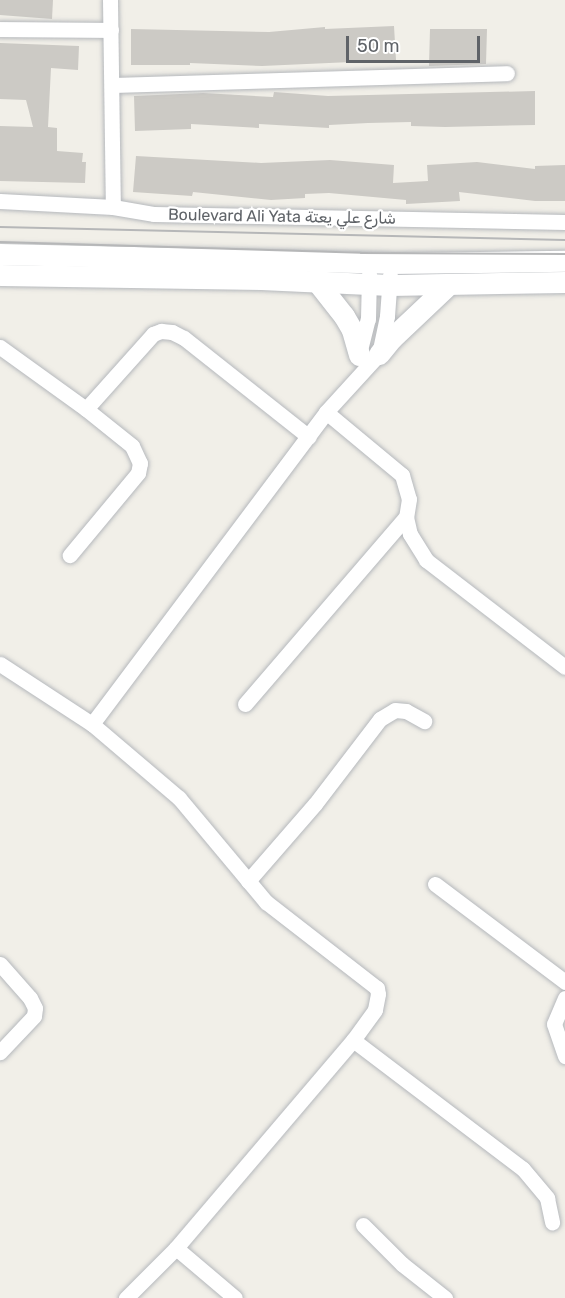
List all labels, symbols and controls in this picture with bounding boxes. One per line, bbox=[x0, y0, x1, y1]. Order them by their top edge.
scale bar bbox=[349, 24, 482, 62]
text: 50 m bbox=[357, 35, 400, 57]
street label: Boulevard Ali Yata شارع علي يعتة bbox=[167, 205, 397, 229]

